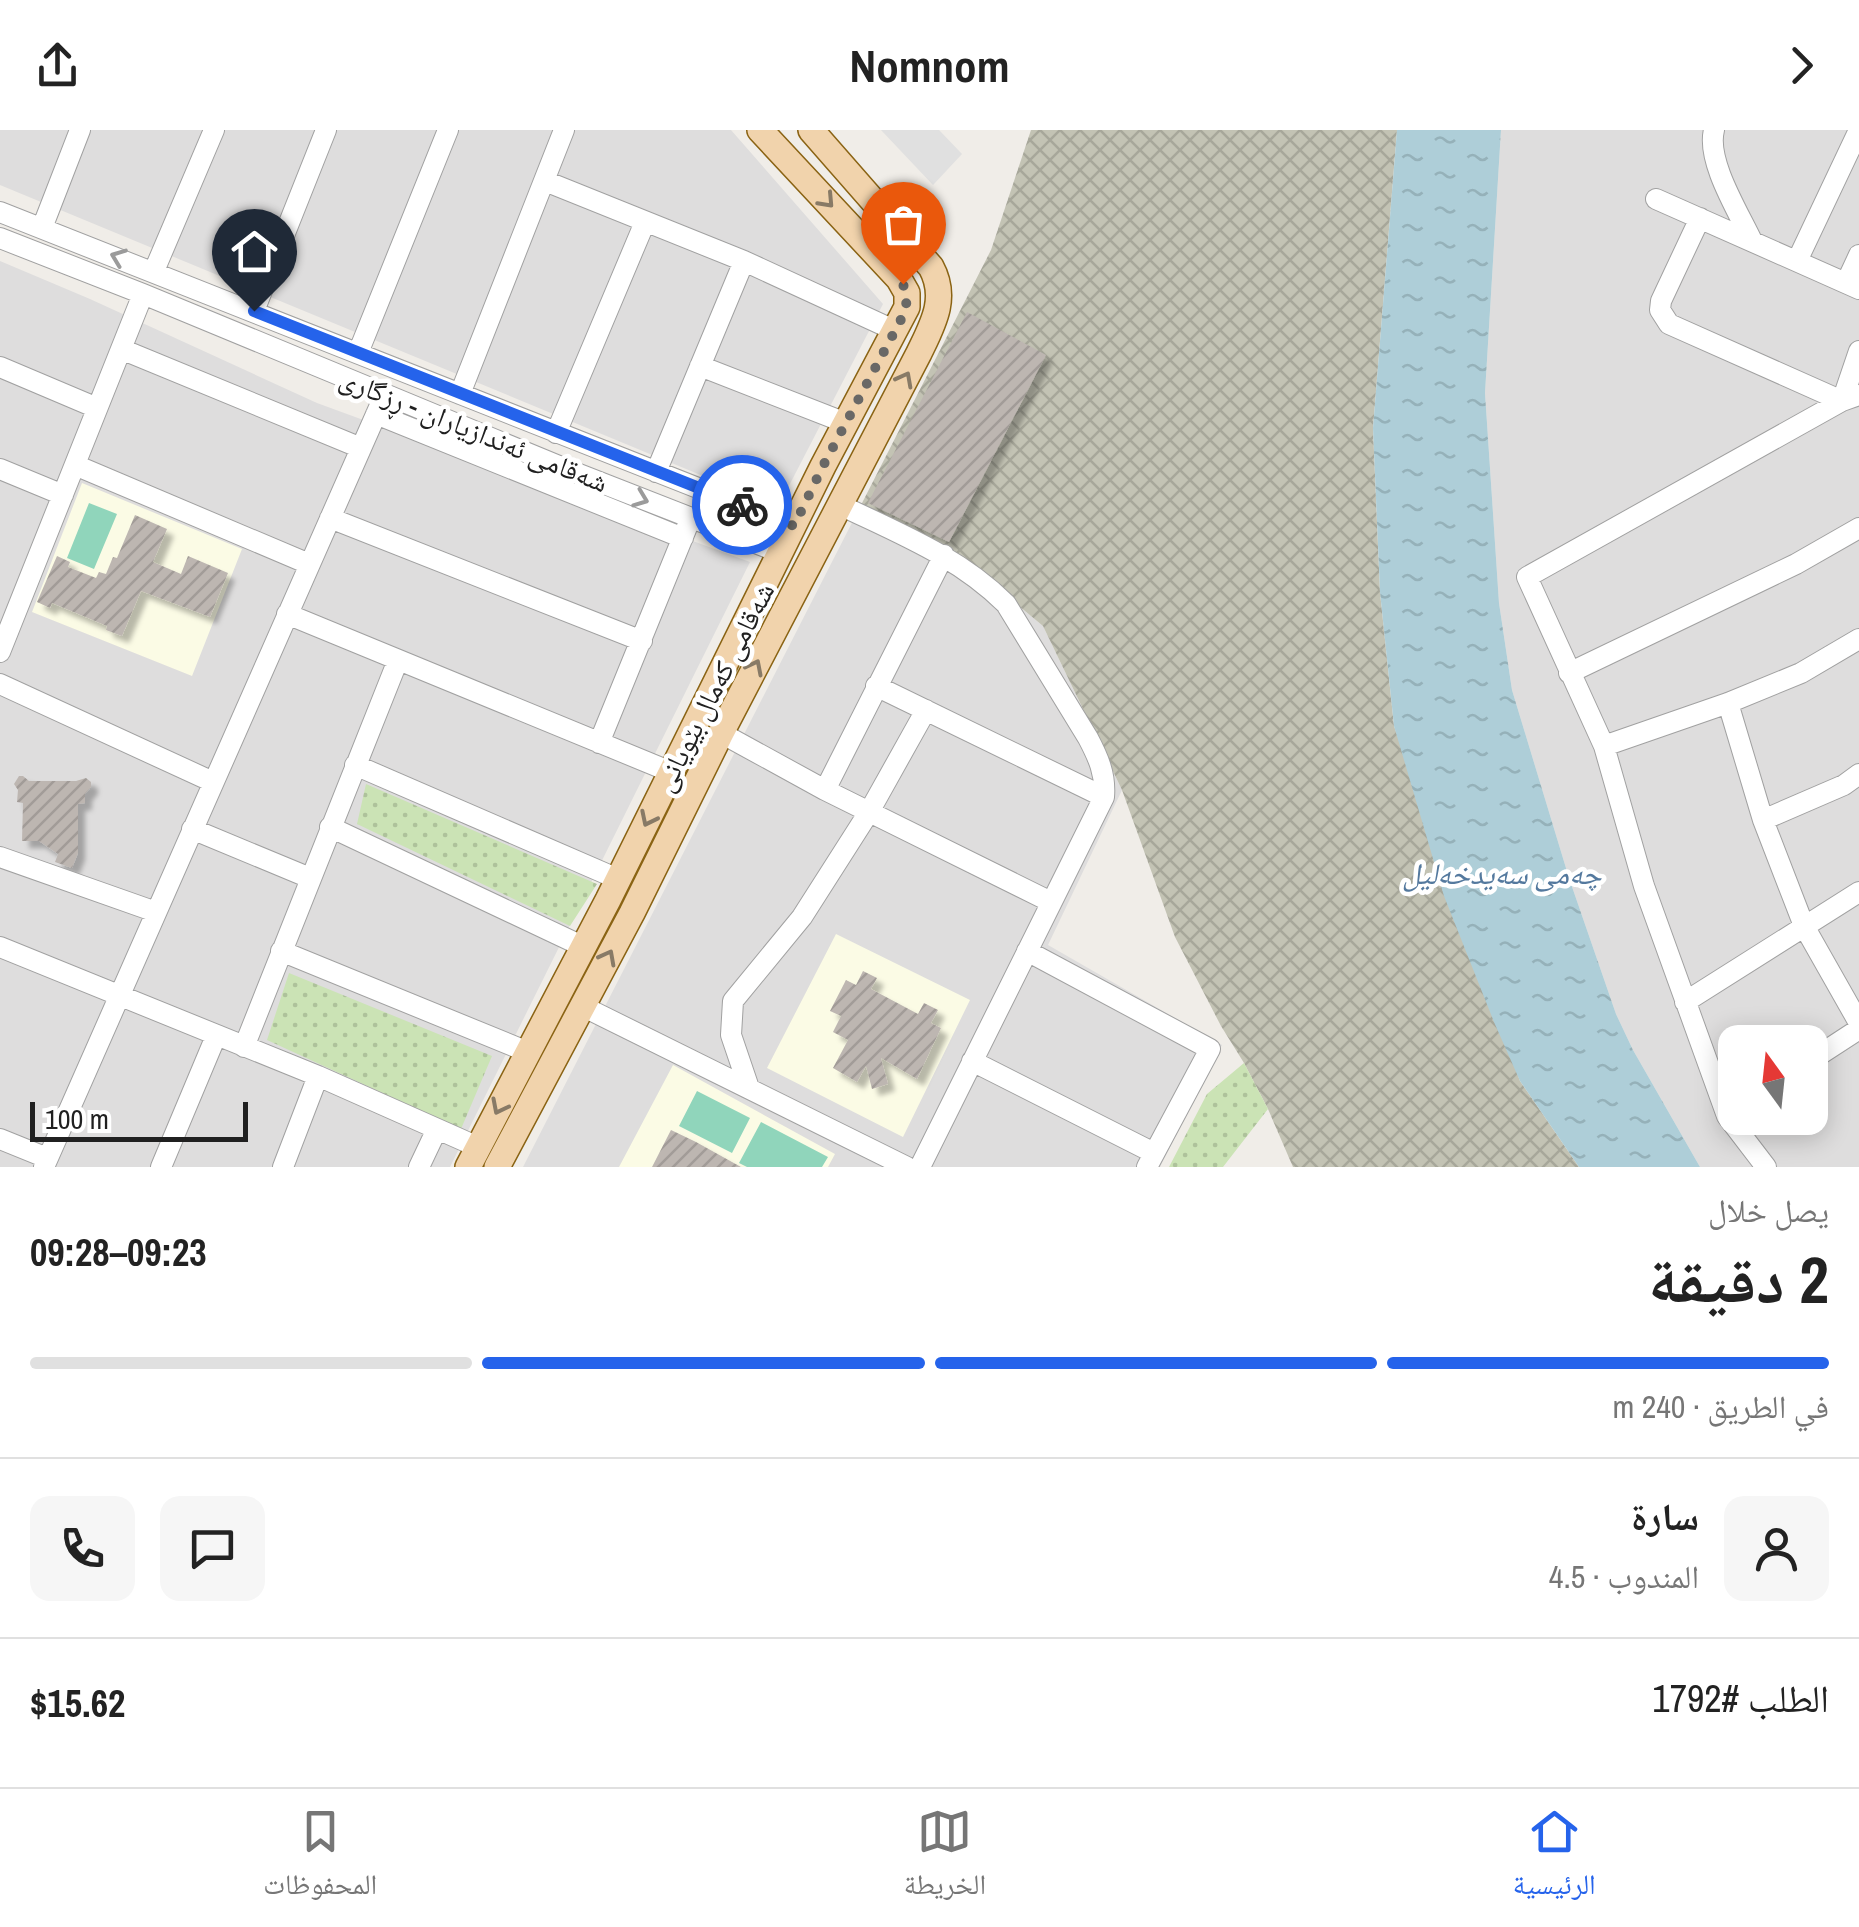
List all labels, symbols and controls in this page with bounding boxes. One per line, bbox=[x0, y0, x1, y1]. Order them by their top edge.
text: Nomnom bbox=[850, 35, 1009, 96]
icon: share bbox=[30, 38, 85, 93]
icon: forward bbox=[1774, 38, 1829, 93]
pin bbox=[861, 182, 946, 285]
one-way arrow bbox=[815, 190, 833, 208]
icon: bag bbox=[876, 197, 931, 252]
pin bbox=[212, 209, 297, 312]
icon: home bbox=[227, 224, 282, 279]
one-way arrow bbox=[110, 249, 128, 269]
street label: شەقامی ئەندازیاران - ڕزگاری bbox=[333, 359, 614, 504]
one-way arrow bbox=[893, 371, 912, 389]
courier bbox=[692, 455, 792, 555]
icon: bike bbox=[715, 478, 770, 533]
one-way arrow bbox=[632, 487, 649, 507]
street label: شەقامی کەمال بێویانی bbox=[645, 576, 783, 798]
one-way arrow bbox=[743, 660, 762, 678]
one-way arrow bbox=[641, 808, 660, 826]
water label: چەمی سەیدخەلیل bbox=[1402, 853, 1602, 893]
one-way arrow bbox=[596, 950, 616, 968]
north arrow bbox=[1718, 1025, 1828, 1135]
map controls bbox=[1718, 1025, 1828, 1135]
scale bar bbox=[30, 1097, 248, 1141]
one-way arrow bbox=[492, 1097, 511, 1115]
text: 100 m bbox=[45, 1100, 109, 1138]
text: يصل خلال bbox=[1708, 1189, 1829, 1232]
text: 09:23–09:28 bbox=[30, 1227, 207, 1278]
text: 2 دقيقة bbox=[1648, 1236, 1829, 1323]
text: في الطريق · 240 m bbox=[1612, 1385, 1829, 1428]
text: سارة bbox=[1631, 1491, 1699, 1542]
button: phone bbox=[30, 1496, 135, 1601]
button: chat bbox=[160, 1496, 265, 1601]
button: person bbox=[1724, 1496, 1829, 1601]
text: المندوب · 4.5 bbox=[1549, 1555, 1699, 1598]
text: الطلب #1792 bbox=[1652, 1673, 1829, 1724]
text: $15.62 bbox=[30, 1678, 125, 1729]
tab: المحفوظات bbox=[263, 1804, 377, 1912]
tab: الخريطة bbox=[904, 1804, 986, 1912]
tab: الرئيسية bbox=[1513, 1804, 1596, 1912]

